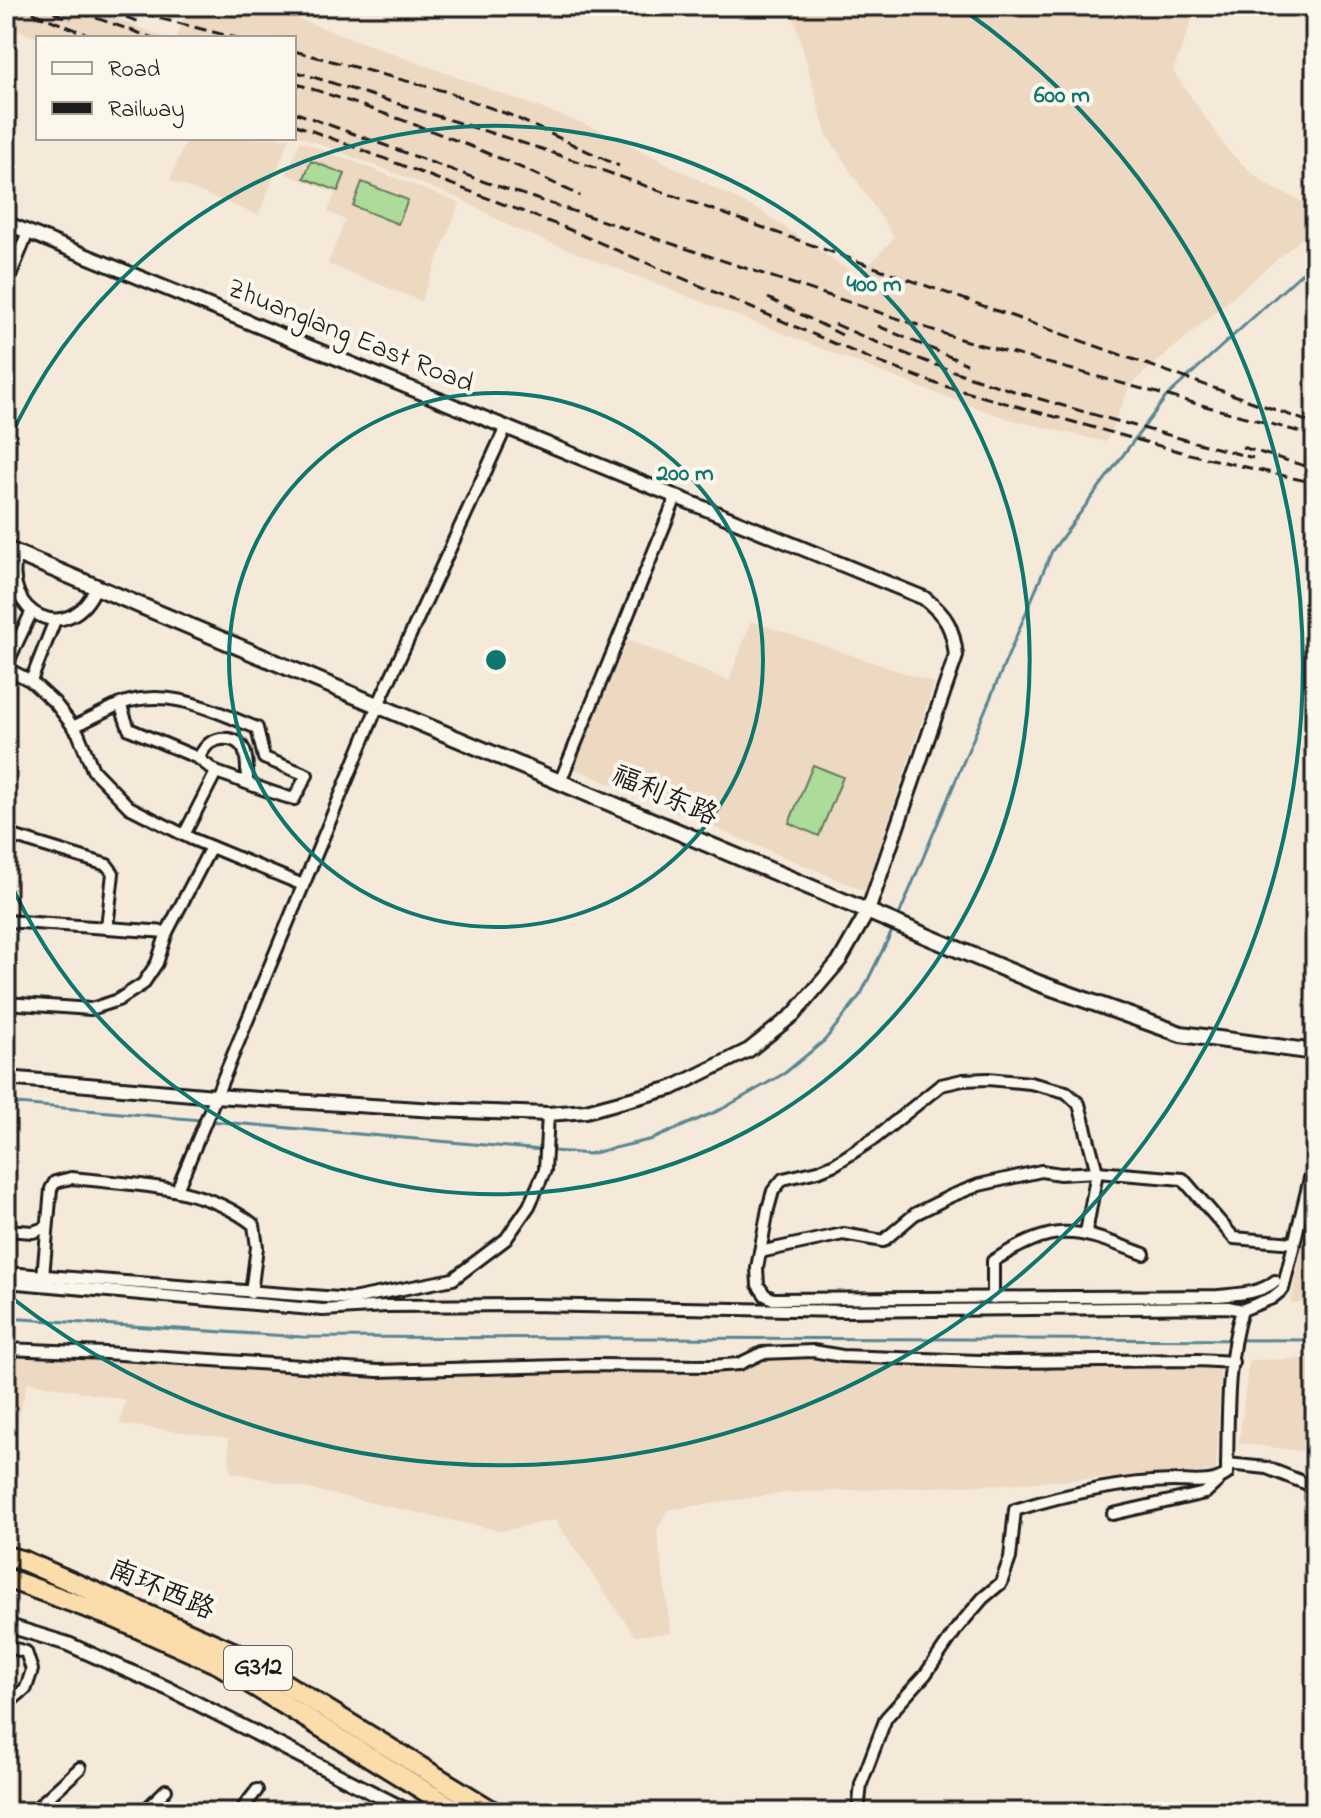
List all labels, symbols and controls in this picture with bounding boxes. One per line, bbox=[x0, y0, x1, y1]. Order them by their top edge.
legend bbox=[36, 36, 296, 140]
text: Road bbox=[108, 53, 161, 88]
text: 600 m bbox=[1034, 79, 1090, 114]
text: Railway bbox=[108, 93, 185, 129]
text: 400 m bbox=[846, 268, 902, 303]
street label: Zhuanglang East Road bbox=[221, 269, 480, 405]
text: 200 m bbox=[655, 457, 714, 492]
centre of rings bbox=[482, 646, 510, 674]
street label: 福利东路 bbox=[604, 756, 724, 838]
street label: 南环西路 bbox=[101, 1550, 221, 1632]
road number: G312 bbox=[224, 1646, 292, 1690]

